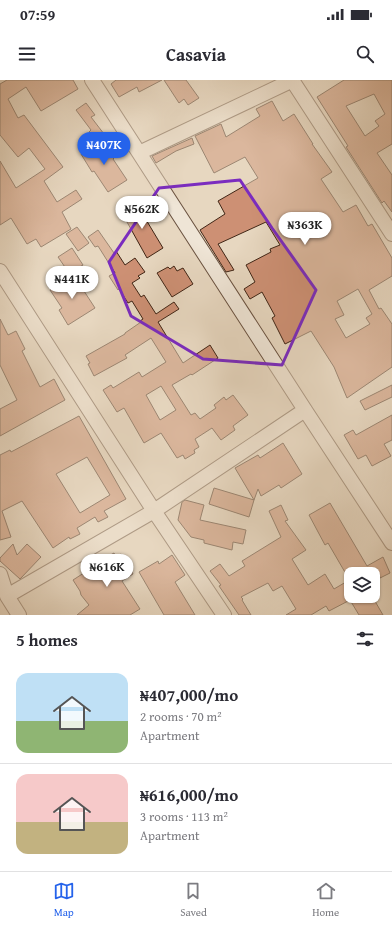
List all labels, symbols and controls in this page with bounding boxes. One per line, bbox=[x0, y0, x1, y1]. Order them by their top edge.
text: 07:59 bbox=[20, 4, 55, 25]
text: Casavia bbox=[166, 41, 226, 68]
icon: menu bbox=[16, 43, 38, 65]
icon: search bbox=[354, 43, 376, 65]
pin: ₦407K bbox=[76, 132, 132, 166]
text: ₦407K bbox=[86, 135, 122, 154]
pin: ₦562K bbox=[114, 196, 170, 230]
text: ₦562K bbox=[124, 199, 160, 218]
pin: ₦363K bbox=[277, 212, 333, 246]
text: ₦363K bbox=[287, 215, 323, 234]
pin: ₦441K bbox=[44, 266, 100, 300]
text: ₦441K bbox=[54, 269, 90, 288]
pin: ₦616K bbox=[79, 554, 135, 588]
text: ₦616K bbox=[89, 557, 125, 576]
map controls bbox=[344, 567, 380, 603]
button: layers bbox=[344, 567, 380, 603]
text: 5 homes bbox=[16, 627, 78, 652]
icon: filters bbox=[354, 628, 376, 650]
text: ₦407,000/mo bbox=[140, 682, 238, 707]
icon: home bbox=[48, 689, 96, 737]
text: 2 rooms · 70 m² bbox=[140, 707, 222, 726]
text: Apartment bbox=[140, 726, 200, 745]
text: ₦616,000/mo bbox=[140, 782, 238, 807]
icon: home bbox=[48, 790, 96, 838]
text: 3 rooms · 113 m² bbox=[140, 807, 228, 826]
text: Apartment bbox=[140, 826, 200, 845]
tab: Map bbox=[53, 880, 75, 920]
tab: Saved bbox=[180, 880, 207, 920]
tab: Home bbox=[312, 880, 339, 920]

